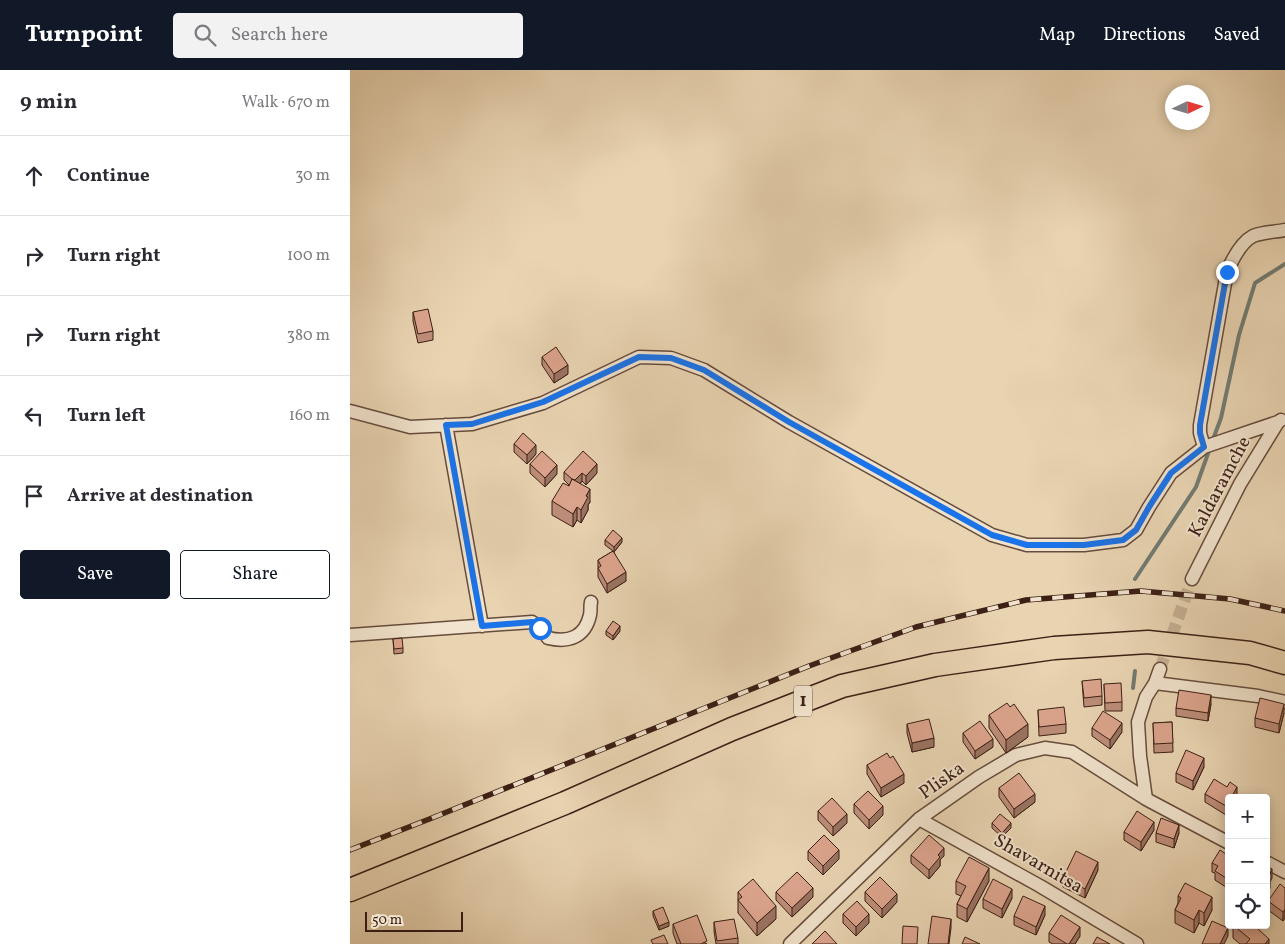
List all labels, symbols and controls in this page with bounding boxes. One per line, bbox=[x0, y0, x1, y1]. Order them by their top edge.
search box bbox=[173, 13, 523, 58]
text: Turnpoint bbox=[25, 18, 143, 52]
icon: search bbox=[191, 21, 219, 49]
text: Search here bbox=[231, 22, 328, 48]
text: Map bbox=[1039, 23, 1075, 48]
text: Directions bbox=[1103, 23, 1186, 48]
text: Saved bbox=[1214, 23, 1260, 48]
north arrow bbox=[1165, 85, 1210, 130]
text: 9 min bbox=[20, 88, 77, 117]
text: Walk · 670 m bbox=[242, 92, 330, 114]
icon: ahead bbox=[20, 162, 48, 190]
text: Continue bbox=[67, 163, 150, 189]
text: 30 m bbox=[295, 165, 330, 187]
icon: right bbox=[20, 242, 48, 270]
text: Turn right bbox=[67, 243, 160, 269]
text: 100 m bbox=[287, 245, 330, 267]
route end bbox=[1216, 261, 1239, 284]
icon: right bbox=[20, 322, 48, 350]
text: Turn right bbox=[67, 323, 160, 349]
text: 380 m bbox=[287, 325, 330, 347]
icon: left bbox=[20, 402, 48, 430]
text: Turn left bbox=[67, 403, 146, 429]
text: 160 m bbox=[289, 405, 330, 427]
street label: Kaldaramche bbox=[1183, 432, 1257, 542]
icon: arrive bbox=[20, 482, 48, 510]
text: Arrive at destination bbox=[67, 483, 253, 509]
button: Save bbox=[20, 550, 170, 599]
button: Share bbox=[180, 550, 330, 599]
route start bbox=[529, 617, 552, 640]
road number: 1 bbox=[794, 686, 812, 716]
street label: Pliska bbox=[914, 756, 970, 806]
map controls bbox=[1225, 794, 1270, 929]
button: + bbox=[1225, 794, 1270, 839]
street label: Shavarnitsa bbox=[988, 828, 1088, 900]
button: − bbox=[1225, 839, 1270, 884]
button: locate bbox=[1225, 884, 1270, 929]
scale bar bbox=[365, 909, 462, 932]
text: 50 m bbox=[372, 911, 402, 930]

